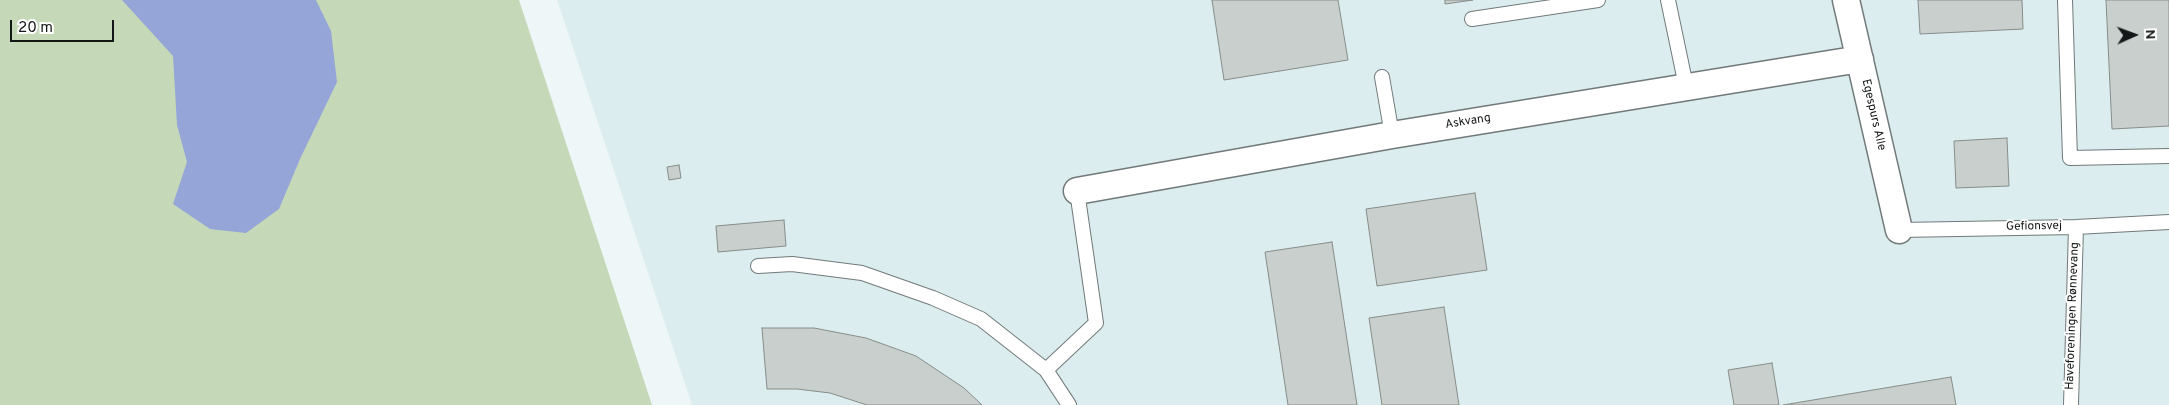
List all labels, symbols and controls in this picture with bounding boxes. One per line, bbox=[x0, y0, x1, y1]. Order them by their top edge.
scale bar bbox=[12, 10, 116, 42]
north arrow bbox=[2109, 10, 2159, 60]
text: 20 m bbox=[18, 19, 53, 38]
text: N bbox=[2141, 29, 2158, 40]
street label: Egespurs Alle bbox=[1858, 78, 1888, 152]
street label: Askvang bbox=[1444, 111, 1492, 133]
street label: Gefionsvej bbox=[2006, 219, 2062, 235]
street label: Haveforeningen Rønnevang bbox=[2063, 242, 2083, 390]

